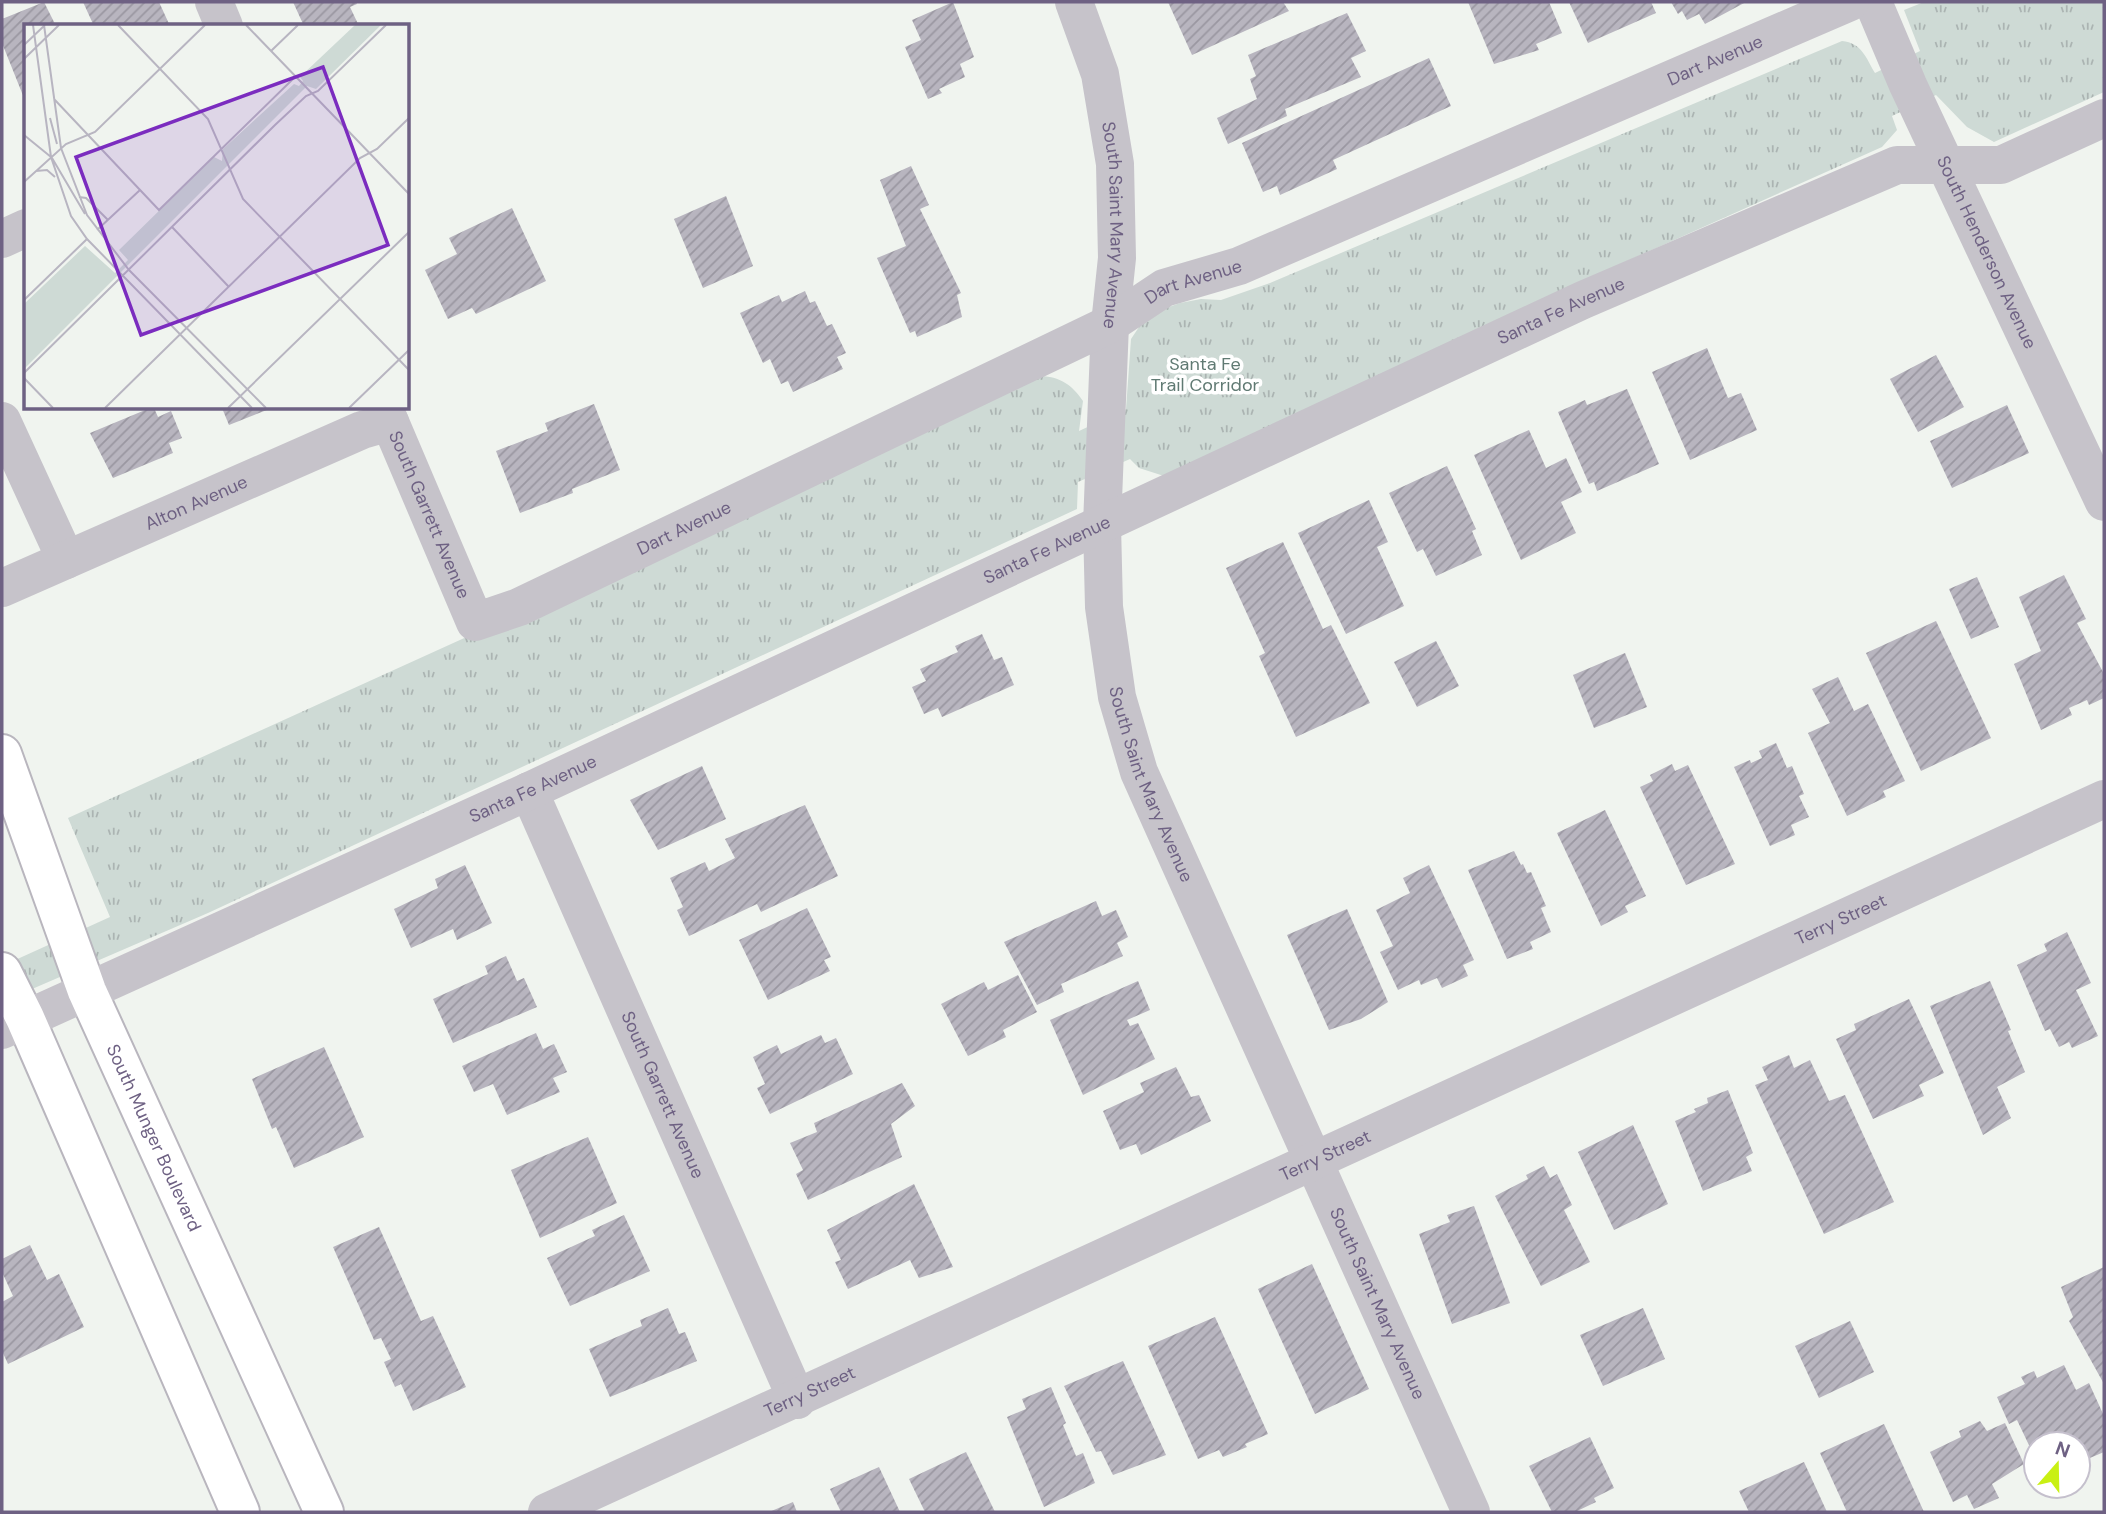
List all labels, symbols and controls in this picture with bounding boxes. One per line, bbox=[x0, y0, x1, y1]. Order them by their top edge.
inset map bbox=[24, 24, 410, 410]
street label: Dart Avenue bbox=[1664, 29, 1767, 92]
street label: South Saint Mary Avenue bbox=[1096, 120, 1129, 330]
street label: South Henderson Avenue bbox=[1931, 152, 2042, 353]
street label: Dart Avenue bbox=[1140, 254, 1245, 310]
street label: Santa Fe Avenue bbox=[1493, 271, 1629, 350]
park label: Santa Fe Trail Corridor bbox=[1151, 352, 1260, 397]
street label: South Garrett Avenue bbox=[383, 427, 476, 602]
street label: Alton Avenue bbox=[141, 470, 251, 536]
street label: Dart Avenue bbox=[633, 495, 735, 561]
street label: Santa Fe Avenue bbox=[979, 510, 1114, 590]
street label: South Saint Mary Avenue bbox=[1104, 685, 1199, 886]
street label: Santa Fe Avenue bbox=[465, 749, 600, 829]
street label: Terry Street bbox=[1791, 888, 1890, 951]
street label: South Garrett Avenue bbox=[615, 1008, 710, 1182]
street label: South Munger Boulevard bbox=[101, 1040, 207, 1235]
street label: Terry Street bbox=[1276, 1124, 1375, 1187]
street label: South Saint Mary Avenue bbox=[1324, 1204, 1431, 1403]
street label: Terry Street bbox=[760, 1360, 859, 1423]
north arrow bbox=[2022, 1430, 2092, 1500]
text: N bbox=[2052, 1435, 2073, 1464]

